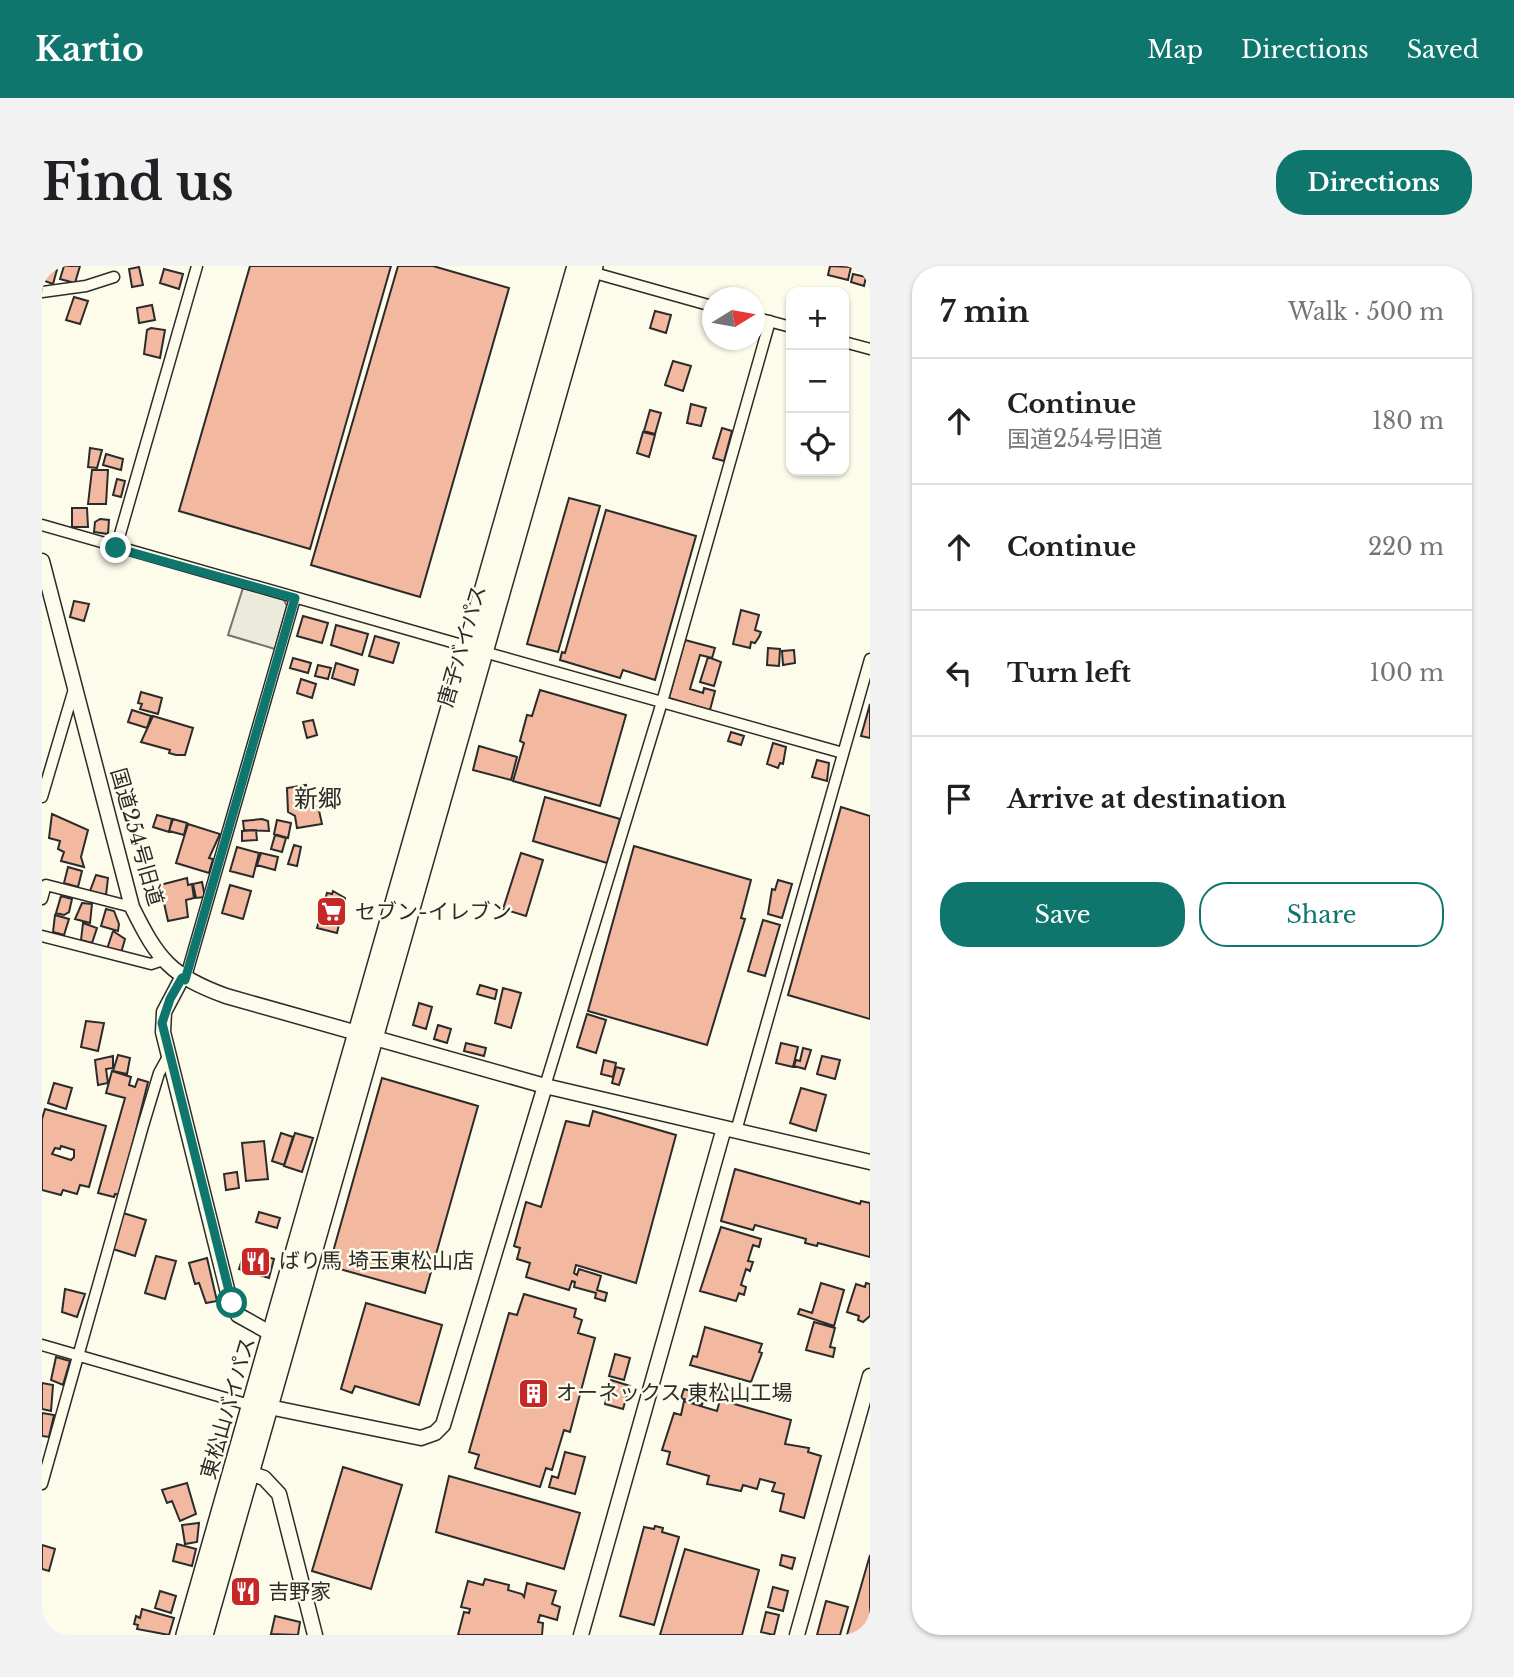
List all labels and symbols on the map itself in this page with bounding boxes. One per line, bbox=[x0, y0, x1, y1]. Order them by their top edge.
north arrow bbox=[702, 287, 765, 350]
route end bbox=[100, 532, 131, 563]
street label: 唐子バイパス bbox=[432, 582, 492, 710]
street label: 国道254号旧道 bbox=[105, 765, 169, 909]
district label: 新郷 bbox=[294, 784, 342, 813]
supermarket icon: セブン-イレブン bbox=[315, 895, 349, 929]
place label: セブン-イレブン bbox=[355, 899, 512, 925]
restaurant icon: ばり馬 埼玉東松山店 bbox=[239, 1244, 273, 1278]
place label: ばり馬 埼玉東松山店 bbox=[279, 1248, 474, 1274]
route start bbox=[216, 1287, 247, 1318]
street label: 東松山バイパス bbox=[195, 1334, 261, 1482]
building icon: オーネックス 東松山工場 bbox=[516, 1376, 550, 1410]
place label: オーネックス 東松山工場 bbox=[556, 1380, 792, 1406]
restaurant icon: 吉野家 bbox=[228, 1575, 262, 1609]
place label: 吉野家 bbox=[268, 1579, 331, 1605]

